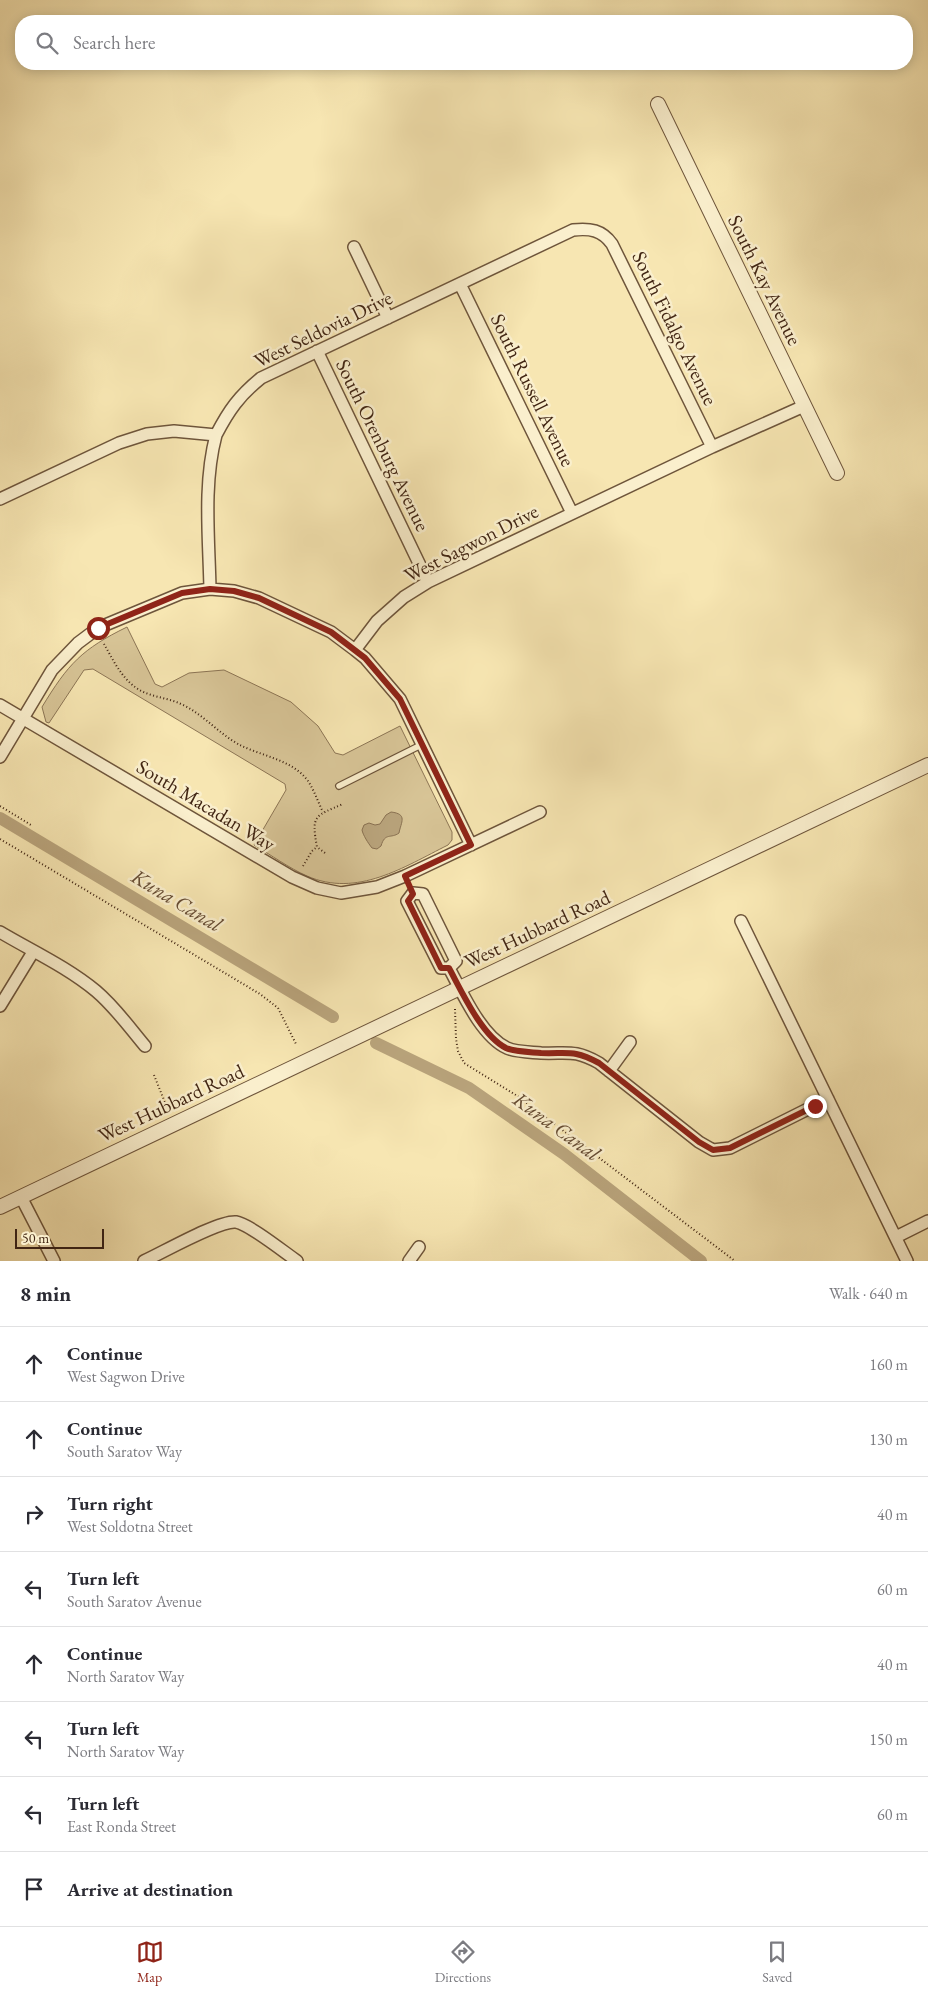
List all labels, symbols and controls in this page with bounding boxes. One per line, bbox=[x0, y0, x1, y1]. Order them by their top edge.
search box bbox=[15, 15, 913, 70]
icon: search bbox=[33, 29, 61, 57]
text: Search here bbox=[73, 30, 155, 55]
street label: South Kay Avenue bbox=[722, 211, 808, 350]
street label: South Fidalgo Avenue bbox=[626, 247, 724, 410]
street label: West Seldovia Drive bbox=[250, 284, 397, 374]
street label: South Russell Avenue bbox=[485, 309, 581, 471]
street label: South Orenburg Avenue bbox=[330, 355, 436, 535]
street label: West Sagwon Drive bbox=[400, 498, 543, 588]
route start bbox=[87, 617, 110, 640]
street label: South Macadan Way bbox=[132, 753, 280, 857]
water label: Kuna Canal bbox=[126, 862, 228, 938]
street label: West Hubbard Road bbox=[460, 883, 615, 974]
street label: West Hubbard Road bbox=[94, 1057, 249, 1148]
water label: Kuna Canal bbox=[508, 1085, 606, 1167]
route end bbox=[804, 1095, 827, 1118]
scale bar bbox=[15, 1226, 104, 1249]
text: 50 m bbox=[22, 1229, 49, 1247]
text: 8 min bbox=[20, 1280, 71, 1307]
text: Walk · 640 m bbox=[829, 1283, 908, 1304]
text: Continue bbox=[67, 1341, 142, 1366]
icon: ahead bbox=[20, 1350, 48, 1378]
text: 160 m bbox=[869, 1354, 908, 1375]
text: West Sagwon Drive bbox=[67, 1366, 185, 1387]
text: Continue bbox=[67, 1416, 142, 1441]
icon: ahead bbox=[20, 1425, 48, 1453]
text: 130 m bbox=[869, 1429, 908, 1450]
text: South Saratov Way bbox=[67, 1441, 182, 1462]
text: Turn right bbox=[67, 1491, 153, 1516]
icon: right bbox=[20, 1500, 48, 1528]
text: 40 m bbox=[877, 1504, 908, 1525]
text: West Soldotna Street bbox=[67, 1516, 193, 1537]
text: Turn left bbox=[67, 1566, 139, 1591]
icon: left bbox=[20, 1575, 48, 1603]
text: 60 m bbox=[877, 1579, 908, 1600]
text: South Saratov Avenue bbox=[67, 1591, 202, 1612]
text: Continue bbox=[67, 1641, 142, 1666]
icon: ahead bbox=[20, 1650, 48, 1678]
text: 40 m bbox=[877, 1654, 908, 1675]
text: North Saratov Way bbox=[67, 1666, 184, 1687]
text: Turn left bbox=[67, 1716, 139, 1741]
icon: left bbox=[20, 1725, 48, 1753]
text: 150 m bbox=[869, 1729, 908, 1750]
text: North Saratov Way bbox=[67, 1741, 184, 1762]
text: Turn left bbox=[67, 1791, 139, 1816]
icon: left bbox=[20, 1800, 48, 1828]
text: 60 m bbox=[877, 1804, 908, 1825]
text: East Ronda Street bbox=[67, 1816, 176, 1837]
icon: arrive bbox=[20, 1875, 48, 1903]
text: Arrive at destination bbox=[67, 1877, 233, 1902]
tab: Map bbox=[136, 1938, 164, 1986]
tab: Directions bbox=[435, 1938, 491, 1986]
tab: Saved bbox=[762, 1938, 792, 1986]

